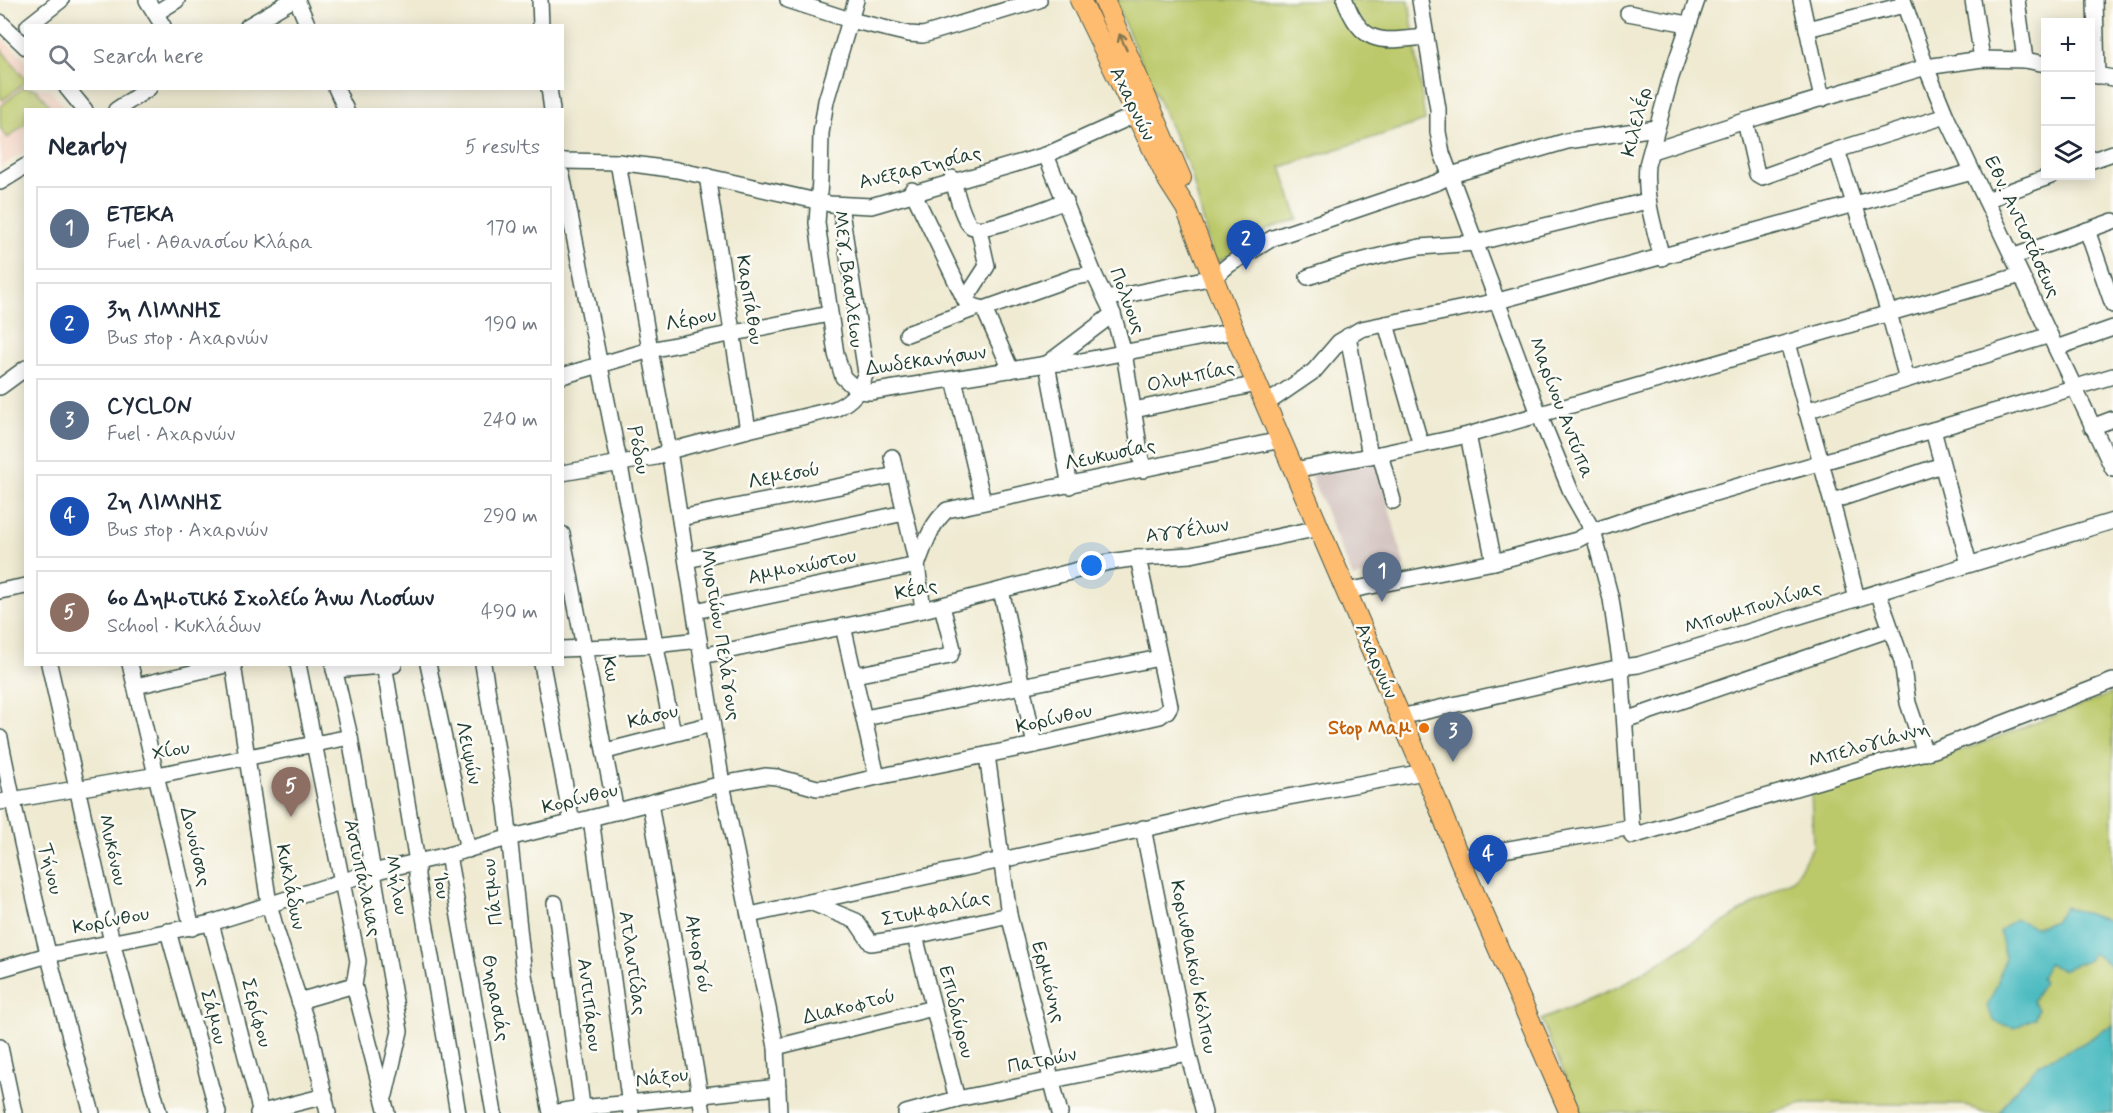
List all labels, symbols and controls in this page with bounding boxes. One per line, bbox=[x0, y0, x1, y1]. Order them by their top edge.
map controls bbox=[2041, 18, 2095, 180]
button: + bbox=[2041, 18, 2095, 72]
search box bbox=[24, 24, 564, 90]
one-way arrow bbox=[1116, 34, 1128, 52]
icon: search bbox=[45, 41, 78, 74]
text: Search here bbox=[93, 43, 204, 71]
street label: Αχαρνών bbox=[1102, 62, 1162, 146]
button: − bbox=[2041, 72, 2095, 126]
street label: Κιλελέρ bbox=[1615, 84, 1659, 160]
button: layers bbox=[2041, 126, 2095, 180]
text: Nearby bbox=[48, 130, 127, 164]
text: 5 results bbox=[465, 134, 540, 161]
street label: Ανεξαρτησίας bbox=[856, 140, 984, 196]
street label: Εθν. Αντιστάσεως bbox=[1977, 152, 2067, 303]
text: ΕΤΕΚΑ bbox=[107, 201, 174, 229]
street label: Μεγ. Βασιλειου bbox=[826, 209, 870, 349]
text: 1 bbox=[65, 215, 74, 242]
text: 170 m bbox=[486, 215, 538, 242]
pin: 2 bbox=[1226, 220, 1266, 270]
text: Fuel · Αθανασίου Κλάρα bbox=[107, 229, 313, 256]
street label: Καρπάθου bbox=[729, 253, 769, 347]
street label: Πολυους bbox=[1102, 264, 1152, 338]
text: 3η ΛΙΜΝΗΣ bbox=[107, 297, 222, 325]
street label: Λέρου bbox=[663, 301, 719, 339]
text: 2 bbox=[65, 311, 74, 338]
text: 190 m bbox=[484, 311, 538, 338]
text: Bus stop · Αχαρνών bbox=[107, 325, 268, 352]
street label: Μαρίνου Αντύπα bbox=[1522, 333, 1600, 483]
street label: Δωδεκανήσων bbox=[864, 339, 988, 383]
street label: Ολυμπίας bbox=[1144, 354, 1238, 400]
text: CYCLON bbox=[107, 393, 192, 421]
text: 3 bbox=[65, 407, 74, 434]
text: 240 m bbox=[483, 407, 538, 434]
text: Fuel · Αχαρνών bbox=[107, 421, 235, 448]
street label: Ρόδου bbox=[620, 423, 656, 477]
street label: Λευκωσίας bbox=[1062, 432, 1158, 478]
street label: Λεμεσού bbox=[746, 456, 822, 496]
text: 2η ΛΙΜΝΗΣ bbox=[107, 489, 223, 517]
text: 4 bbox=[64, 503, 75, 530]
text: 290 m bbox=[483, 503, 538, 530]
street label: Αγγέλων bbox=[1144, 512, 1231, 550]
text: Bus stop · Αχαρνών bbox=[107, 517, 268, 544]
street label: Αμμοχώστου bbox=[745, 542, 859, 592]
street label: Μυρτώου Πελάγους bbox=[693, 548, 747, 723]
your location bbox=[1077, 551, 1106, 580]
pin: 1 bbox=[1362, 552, 1402, 602]
street label: Κέας bbox=[892, 572, 940, 608]
street label: Μπουμπουλίνας bbox=[1681, 574, 1825, 642]
text: 6ο Δημοτικό Σχολείο Άνω Λιοσίων bbox=[107, 585, 434, 613]
text: 5 bbox=[64, 599, 76, 626]
text: 490 m bbox=[481, 599, 538, 626]
text: School · Κυκλάδων bbox=[107, 613, 261, 640]
street label: Αχαρνών bbox=[1348, 619, 1404, 703]
street label: Κω bbox=[594, 654, 626, 684]
street label: Κορίνθου bbox=[1013, 697, 1095, 741]
street label: Κάσου bbox=[625, 698, 681, 736]
pin: 3 bbox=[1434, 712, 1472, 762]
place label: Stop Μαμ bbox=[1328, 715, 1412, 742]
street label: Μπελογιάννη bbox=[1805, 715, 1933, 775]
street label: Λειψών bbox=[448, 719, 488, 788]
marker: Stop Μαμ bbox=[1417, 721, 1431, 735]
street label: Χίου bbox=[150, 734, 192, 768]
pin: 5 bbox=[272, 768, 310, 817]
street label: Κορίνθου bbox=[539, 777, 621, 821]
street label: Δονούσας bbox=[173, 805, 217, 890]
street label: Μυκόνου bbox=[91, 812, 133, 888]
street label: Αστυπάλαιας bbox=[336, 817, 388, 939]
pin: 4 bbox=[1468, 836, 1508, 885]
street label: Τήνου bbox=[31, 841, 69, 897]
street label: Κυκλάδων bbox=[268, 842, 312, 932]
street label: Μήλου bbox=[377, 853, 415, 917]
street label: Πάτμου bbox=[475, 857, 511, 927]
street label: Ίου bbox=[426, 871, 456, 901]
street label: Κορινθιακού Κόλπου bbox=[1163, 878, 1223, 1056]
street label: Στυμφαλίας bbox=[879, 884, 993, 934]
street label: Κορίνθου bbox=[70, 900, 152, 942]
street label: Ατλαντίδας bbox=[611, 909, 653, 1017]
street label: Αμοργού bbox=[678, 913, 718, 995]
street label: Ερμιόνης bbox=[1024, 938, 1072, 1026]
street label: Θηρασιάς bbox=[474, 952, 516, 1044]
street label: Αντιπάρου bbox=[570, 957, 608, 1053]
street label: Επιδαύρου bbox=[931, 963, 981, 1061]
street label: Σερίφου bbox=[234, 975, 278, 1051]
street label: Διακοφτού bbox=[800, 982, 898, 1032]
street label: Σάμου bbox=[193, 987, 233, 1047]
street label: Πατρών bbox=[1005, 1041, 1079, 1081]
street label: Νάξου bbox=[634, 1061, 690, 1095]

